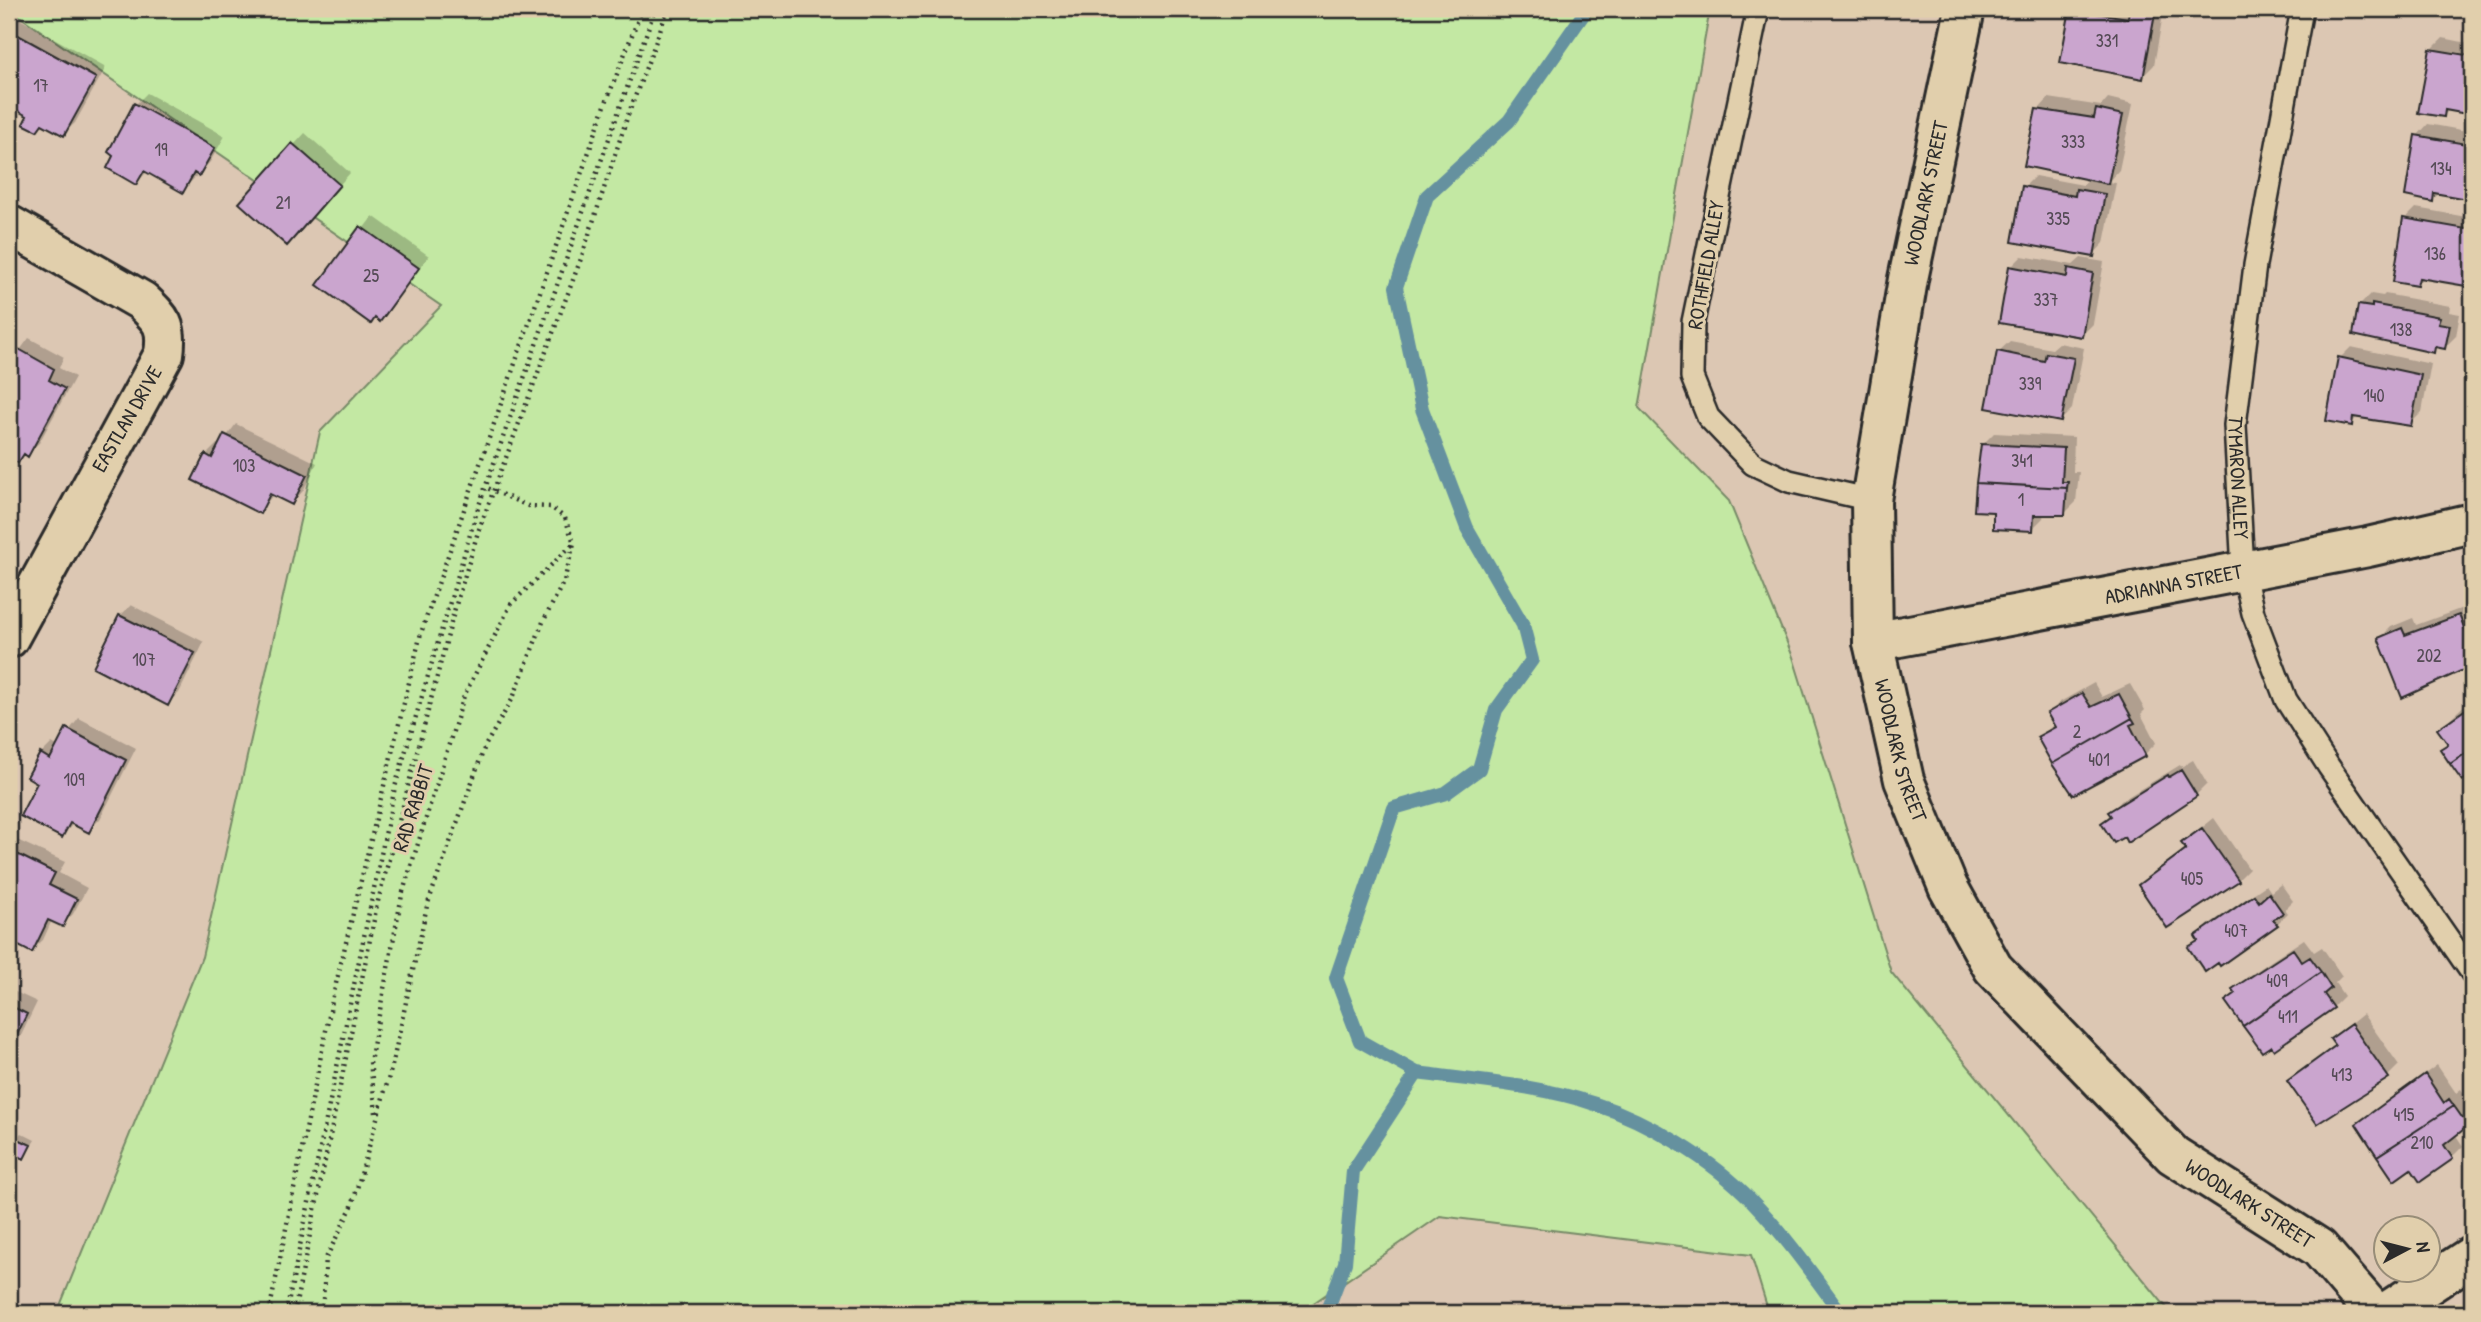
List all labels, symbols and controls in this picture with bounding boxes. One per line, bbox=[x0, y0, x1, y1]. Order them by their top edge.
house number: 331 bbox=[2096, 28, 2118, 53]
house number: 17 bbox=[33, 73, 49, 98]
street label: WOODLARK STREET bbox=[1896, 117, 1955, 268]
house number: 333 bbox=[2061, 129, 2085, 154]
house number: 19 bbox=[154, 137, 168, 162]
house number: 134 bbox=[2430, 156, 2452, 181]
house number: 21 bbox=[276, 190, 290, 215]
street label: ROTHFIELD ALLEY bbox=[1680, 198, 1731, 331]
house number: 335 bbox=[2046, 206, 2070, 231]
house number: 136 bbox=[2424, 241, 2446, 266]
house number: 25 bbox=[363, 263, 379, 288]
house number: 337 bbox=[2033, 287, 2059, 312]
house number: 138 bbox=[2390, 317, 2412, 342]
street label: EASTLAN DRIVE bbox=[84, 360, 169, 477]
house number: 339 bbox=[2019, 371, 2042, 396]
house number: 140 bbox=[2363, 383, 2385, 408]
street label: TYMARON ALLEY bbox=[2221, 414, 2256, 541]
house number: 341 bbox=[2011, 448, 2033, 473]
house number: 103 bbox=[233, 453, 255, 478]
house number: 1 bbox=[2018, 487, 2024, 512]
street label: ADRIANNA STREET bbox=[2102, 556, 2246, 611]
house number: 202 bbox=[2417, 643, 2442, 668]
house number: 107 bbox=[132, 647, 156, 672]
street label: WOODLARK STREET bbox=[1868, 676, 1935, 827]
house number: 2 bbox=[2073, 719, 2082, 744]
house number: 401 bbox=[2088, 747, 2110, 772]
street label: RAD RABBIT bbox=[385, 759, 441, 855]
house number: 109 bbox=[63, 767, 85, 792]
house number: 405 bbox=[2181, 866, 2204, 891]
house number: 407 bbox=[2224, 918, 2248, 943]
house number: 409 bbox=[2266, 968, 2288, 993]
house number: 411 bbox=[2278, 1004, 2298, 1029]
house number: 413 bbox=[2331, 1062, 2353, 1087]
house number: 415 bbox=[2394, 1102, 2415, 1127]
house number: 210 bbox=[2410, 1130, 2434, 1155]
street label: WOODLARK STREET bbox=[2180, 1151, 2321, 1256]
north arrow bbox=[2372, 1214, 2442, 1284]
text: N bbox=[2410, 1240, 2437, 1254]

